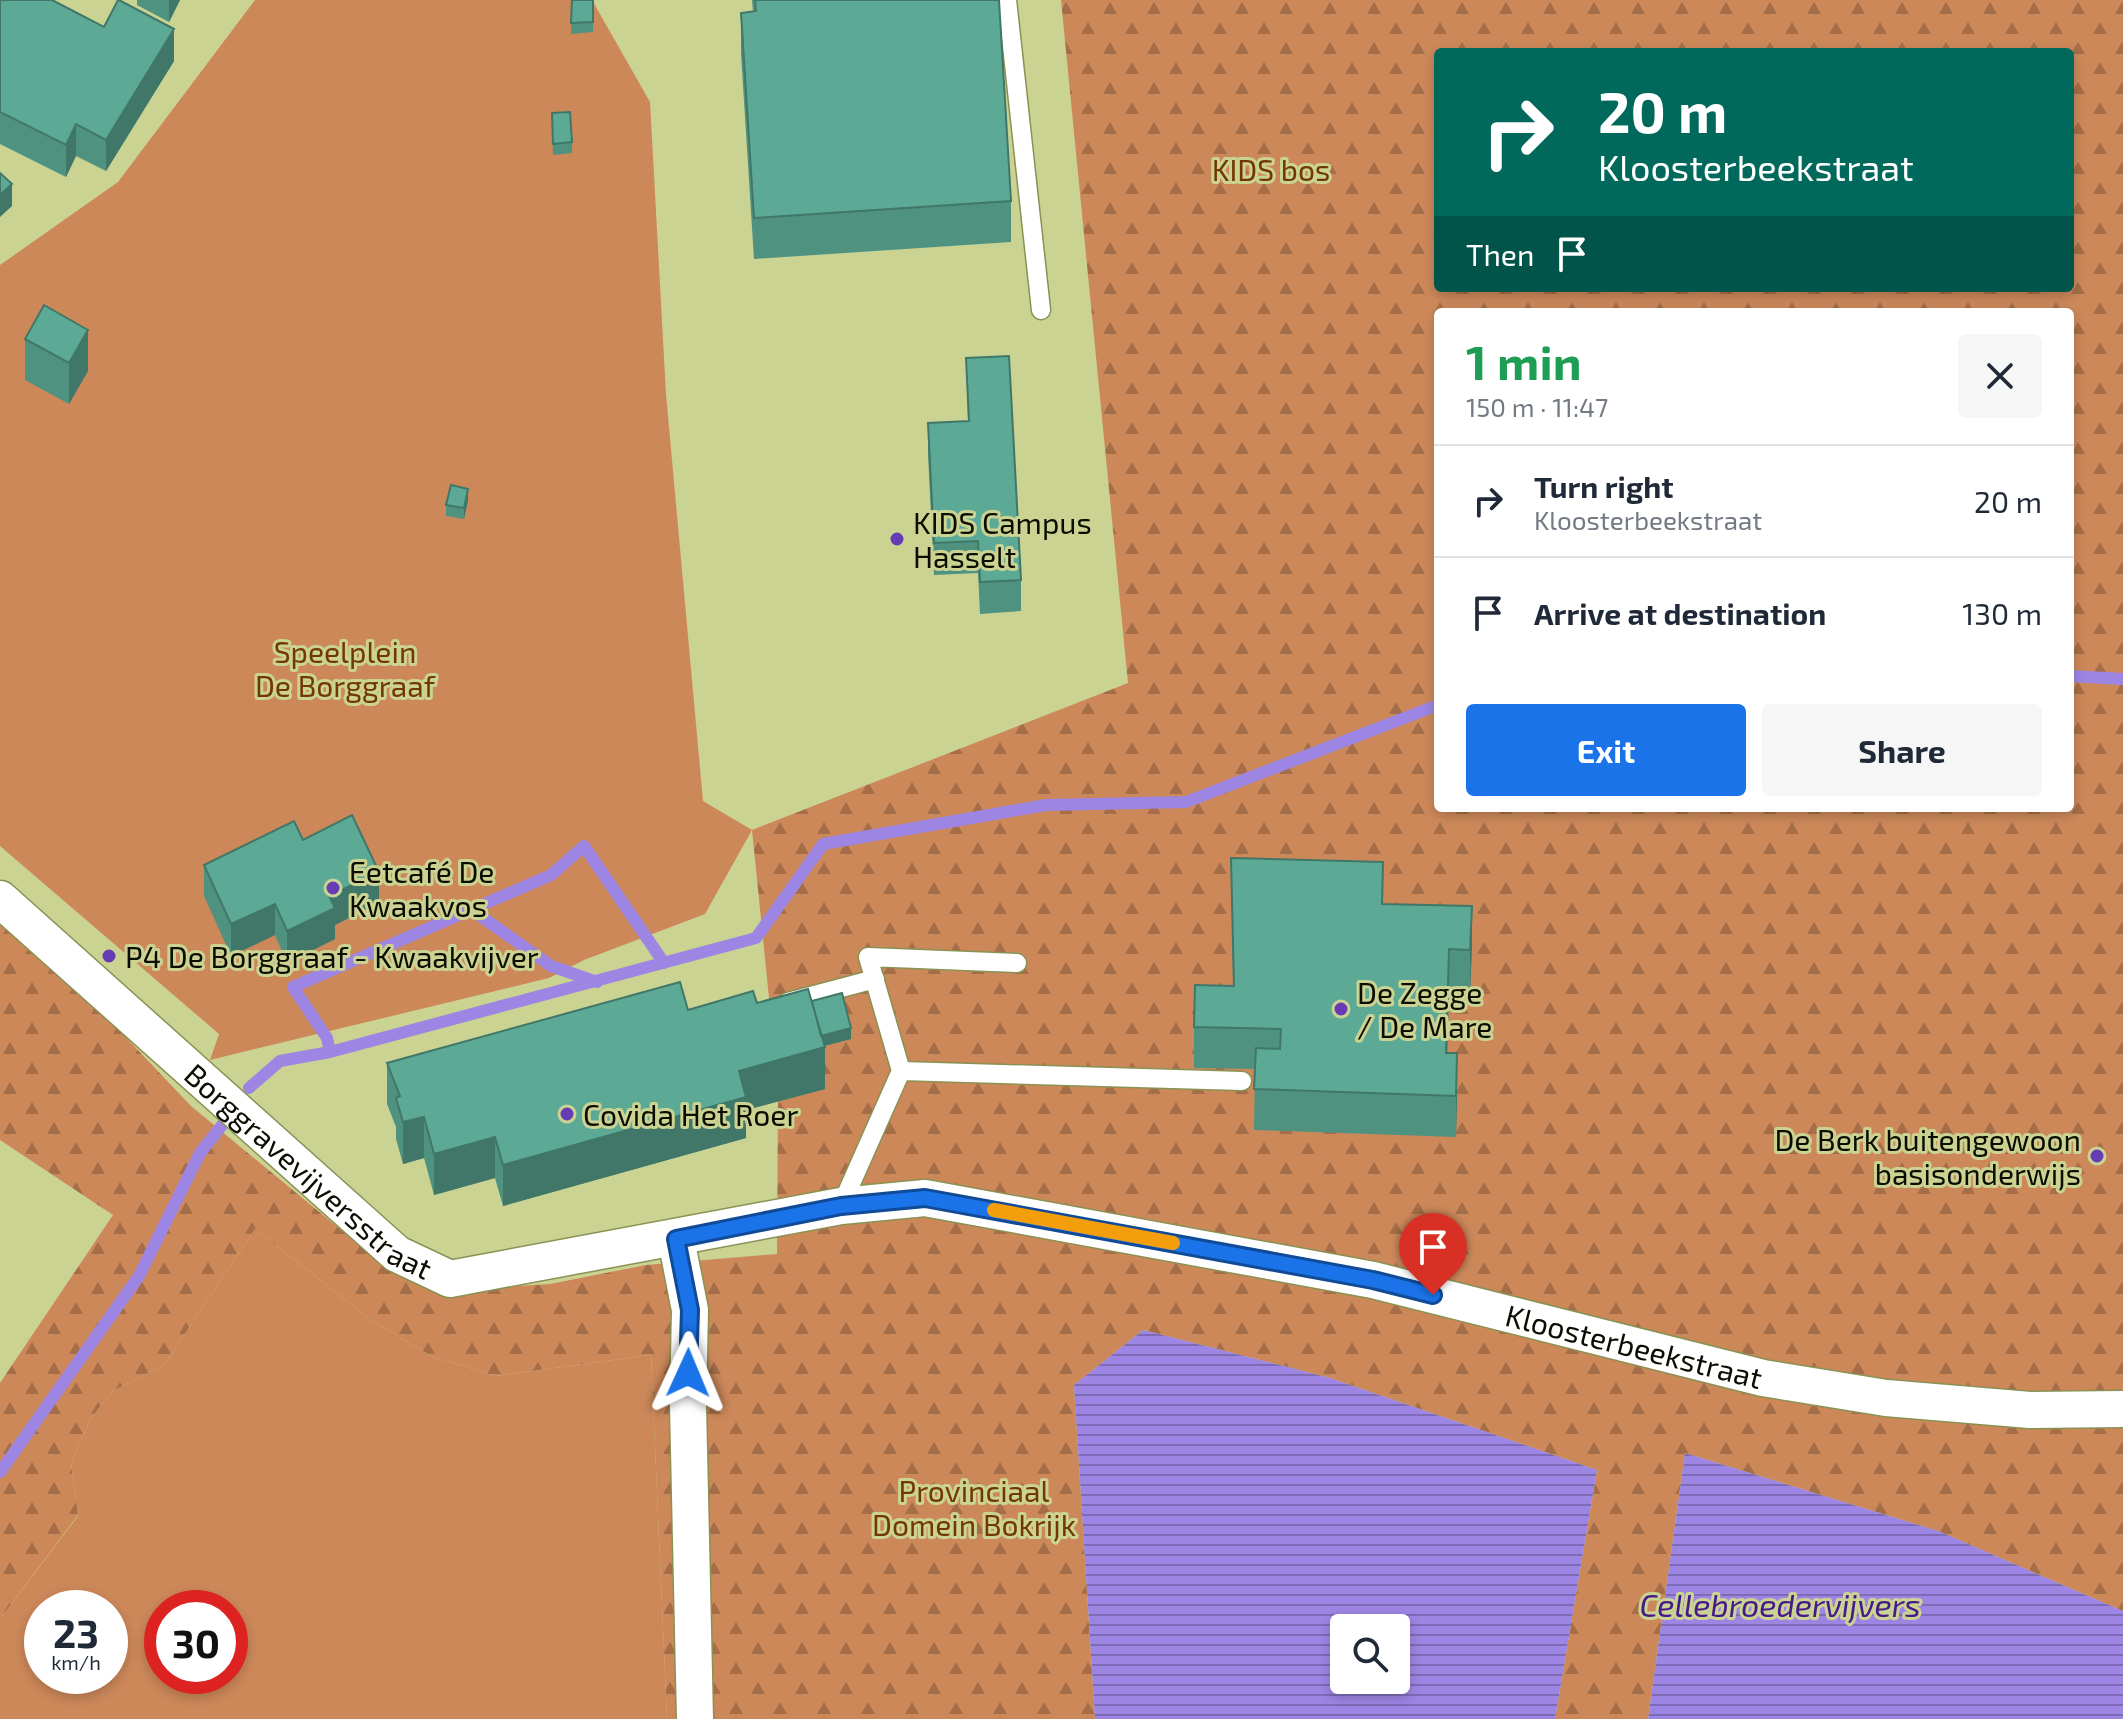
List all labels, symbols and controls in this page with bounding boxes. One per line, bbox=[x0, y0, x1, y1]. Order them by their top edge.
text: 20 m bbox=[1598, 77, 1727, 144]
icon: right bbox=[1466, 80, 1570, 184]
text: Kloosterbeekstraat bbox=[1598, 145, 1914, 188]
park label: KIDS bos bbox=[1212, 151, 1330, 187]
icon: arrive bbox=[1550, 232, 1594, 276]
text: Then bbox=[1466, 236, 1534, 272]
text: 1 min bbox=[1466, 332, 1582, 390]
button: close bbox=[1958, 334, 2042, 418]
text: 150 m · 11:47 bbox=[1466, 391, 1608, 422]
text: Turn right bbox=[1534, 468, 1674, 504]
icon: right bbox=[1466, 479, 1510, 523]
text: 20 m bbox=[1974, 483, 2042, 519]
place label: KIDS Campus Hasselt bbox=[913, 504, 1092, 574]
text: Kloosterbeekstraat bbox=[1534, 504, 1762, 535]
marker: KIDS Campus Hasselt bbox=[888, 530, 906, 548]
icon: arrive bbox=[1466, 591, 1510, 635]
text: Arrive at destination bbox=[1534, 595, 1826, 631]
text: 130 m bbox=[1962, 595, 2042, 631]
park label: Speelplein De Borggraaf bbox=[255, 633, 436, 703]
button: Exit bbox=[1466, 704, 1746, 796]
button: Share bbox=[1762, 704, 2042, 796]
place label: Eetcafé De Kwaakvos bbox=[349, 853, 494, 923]
marker: Eetcafé De Kwaakvos bbox=[324, 879, 342, 897]
place label: P4 De Borggraaf - Kwaakvijver bbox=[125, 938, 539, 974]
marker: P4 De Borggraaf - Kwaakvijver bbox=[100, 947, 118, 965]
place label: De Zegge / De Mare bbox=[1357, 974, 1492, 1044]
marker: De Zegge / De Mare bbox=[1332, 1000, 1350, 1018]
street label: Borggravevijversstraat bbox=[178, 1055, 438, 1286]
place label: Covida Het Roer bbox=[583, 1096, 799, 1132]
marker: Covida Het Roer bbox=[558, 1105, 576, 1123]
place label: De Berk buitengewoon basisonderwijs bbox=[1774, 1121, 2081, 1191]
marker: De Berk buitengewoon basisonderwijs bbox=[2088, 1147, 2106, 1165]
pin bbox=[1399, 1213, 1467, 1295]
icon: arrive bbox=[1411, 1225, 1455, 1269]
street label: Kloosterbeekstraat bbox=[1502, 1296, 1766, 1395]
position arrow bbox=[646, 1331, 730, 1415]
park label: Provinciaal Domein Bokrijk bbox=[872, 1472, 1076, 1542]
water label: Cellebroedervijvers bbox=[1639, 1585, 1921, 1624]
speed limit sign: 30 bbox=[144, 1590, 248, 1694]
text: 23 bbox=[53, 1608, 99, 1656]
map controls bbox=[1330, 1614, 1410, 1694]
button: search bbox=[1330, 1614, 1410, 1694]
text: km/h bbox=[51, 1650, 101, 1674]

